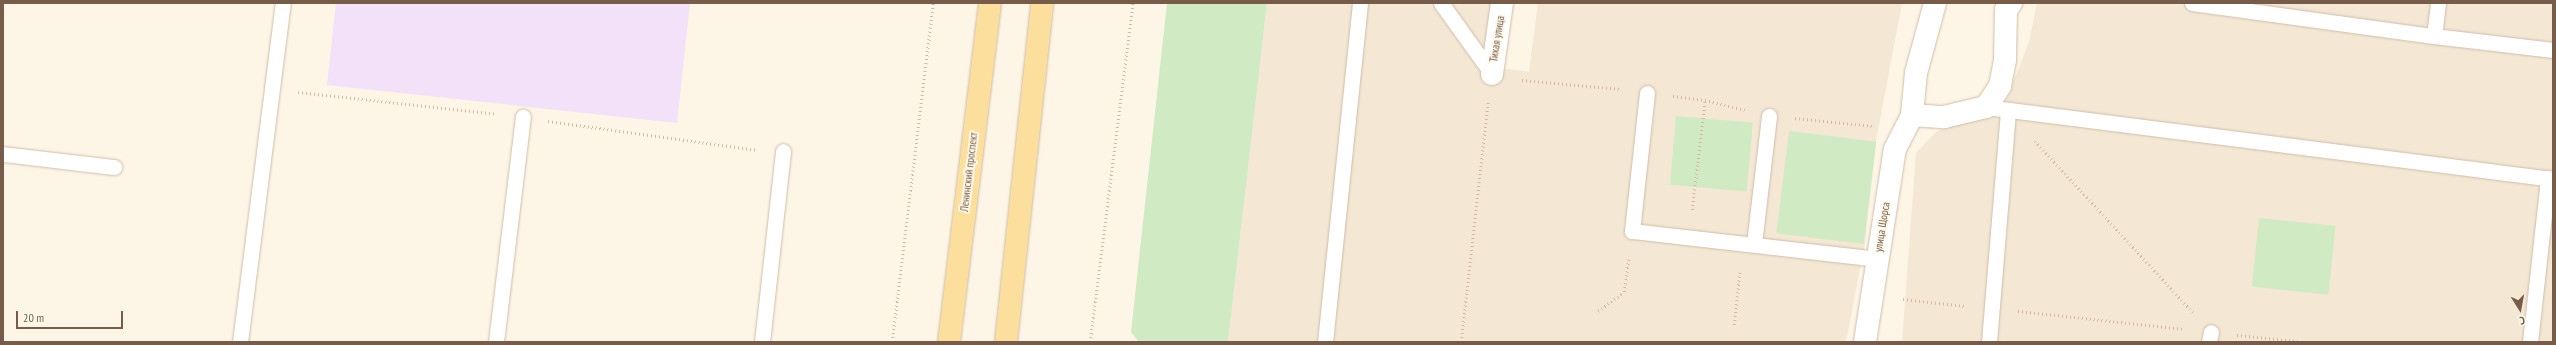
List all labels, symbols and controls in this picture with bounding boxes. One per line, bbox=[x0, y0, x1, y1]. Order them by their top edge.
street label: Тихая улица bbox=[1487, 15, 1507, 63]
street label: Ленинский проспект bbox=[958, 132, 980, 212]
street label: улица Щорса bbox=[1872, 201, 1892, 253]
north arrow bbox=[2500, 289, 2540, 329]
scale bar bbox=[18, 303, 125, 329]
text: 20 m bbox=[23, 310, 44, 325]
text: С bbox=[2518, 313, 2526, 328]

